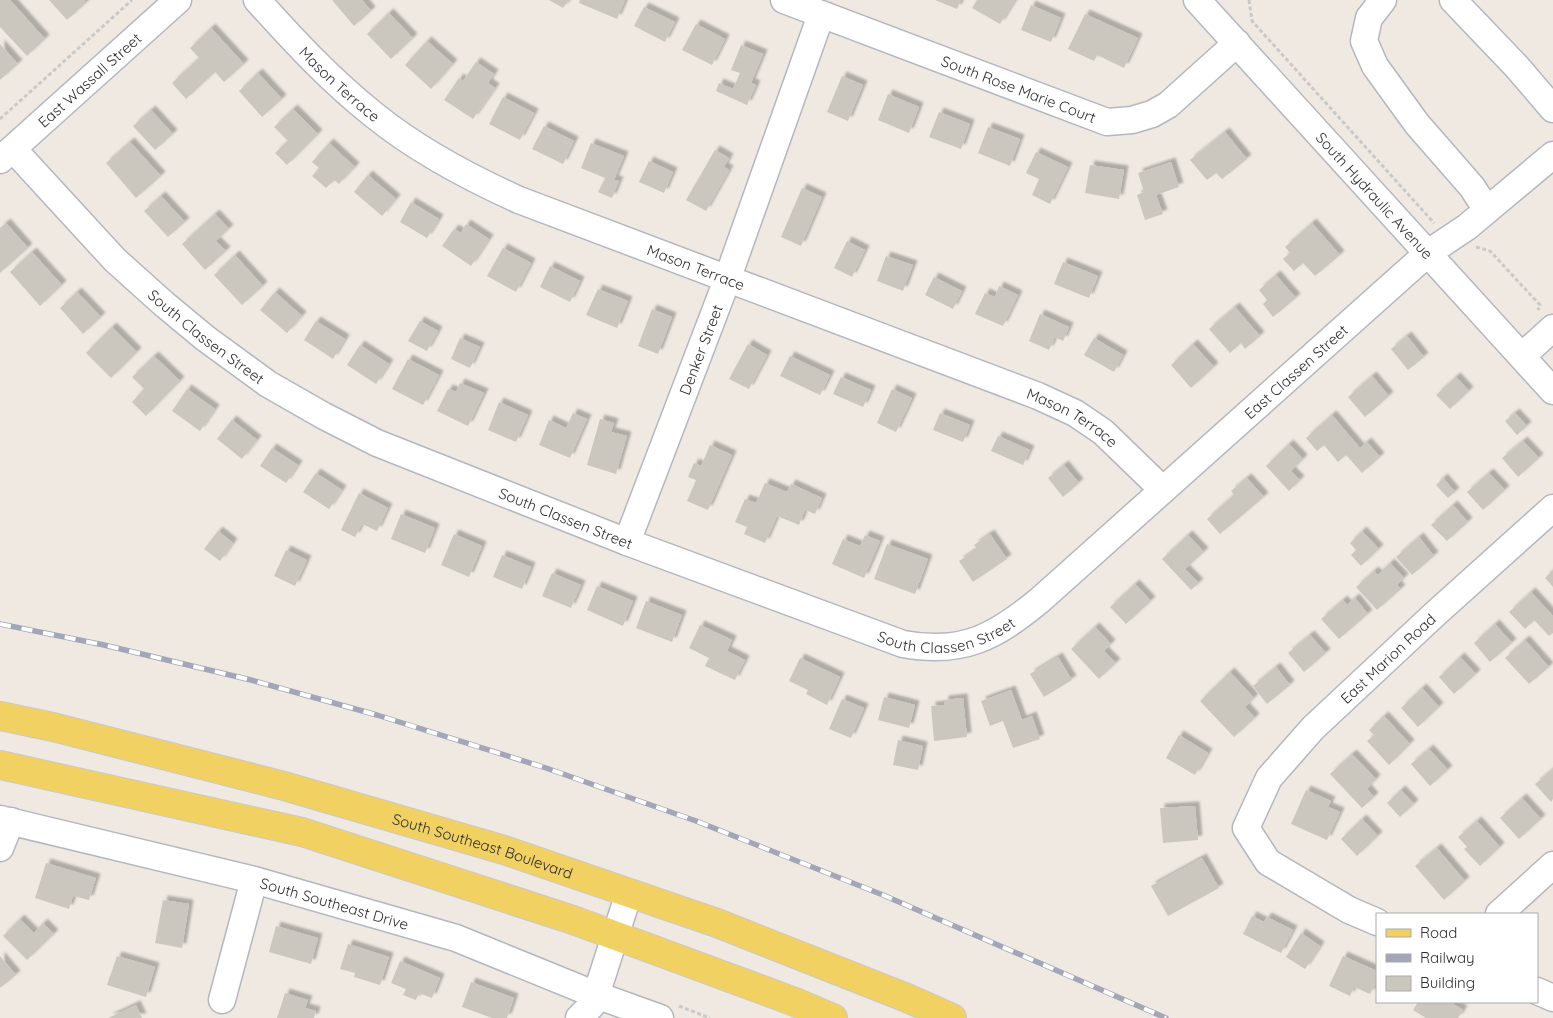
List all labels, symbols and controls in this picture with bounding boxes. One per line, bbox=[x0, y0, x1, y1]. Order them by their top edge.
street label: East Wassall Street bbox=[34, 28, 145, 131]
street label: Mason Terrace bbox=[295, 42, 384, 126]
street label: South Rose Marie Court bbox=[939, 51, 1099, 127]
street label: South Hydraulic Avenue bbox=[1312, 128, 1437, 263]
street label: Mason Terrace bbox=[645, 240, 748, 294]
street label: South Classen Street bbox=[144, 285, 268, 388]
street label: Denker Street bbox=[675, 302, 726, 397]
street label: East Classen Street bbox=[1240, 320, 1351, 423]
street label: Mason Terrace bbox=[1024, 383, 1122, 451]
street label: South Classen Street bbox=[496, 483, 635, 553]
street label: East Marion Road bbox=[1336, 609, 1439, 707]
street label: South Classen Street bbox=[875, 613, 1019, 657]
street label: South Southeast Boulevard bbox=[390, 809, 576, 882]
street label: South Southeast Drive bbox=[258, 873, 411, 933]
legend bbox=[1376, 913, 1538, 1003]
text: Road bbox=[1420, 923, 1457, 942]
text: Railway bbox=[1420, 948, 1475, 967]
text: Building bbox=[1420, 973, 1475, 992]

